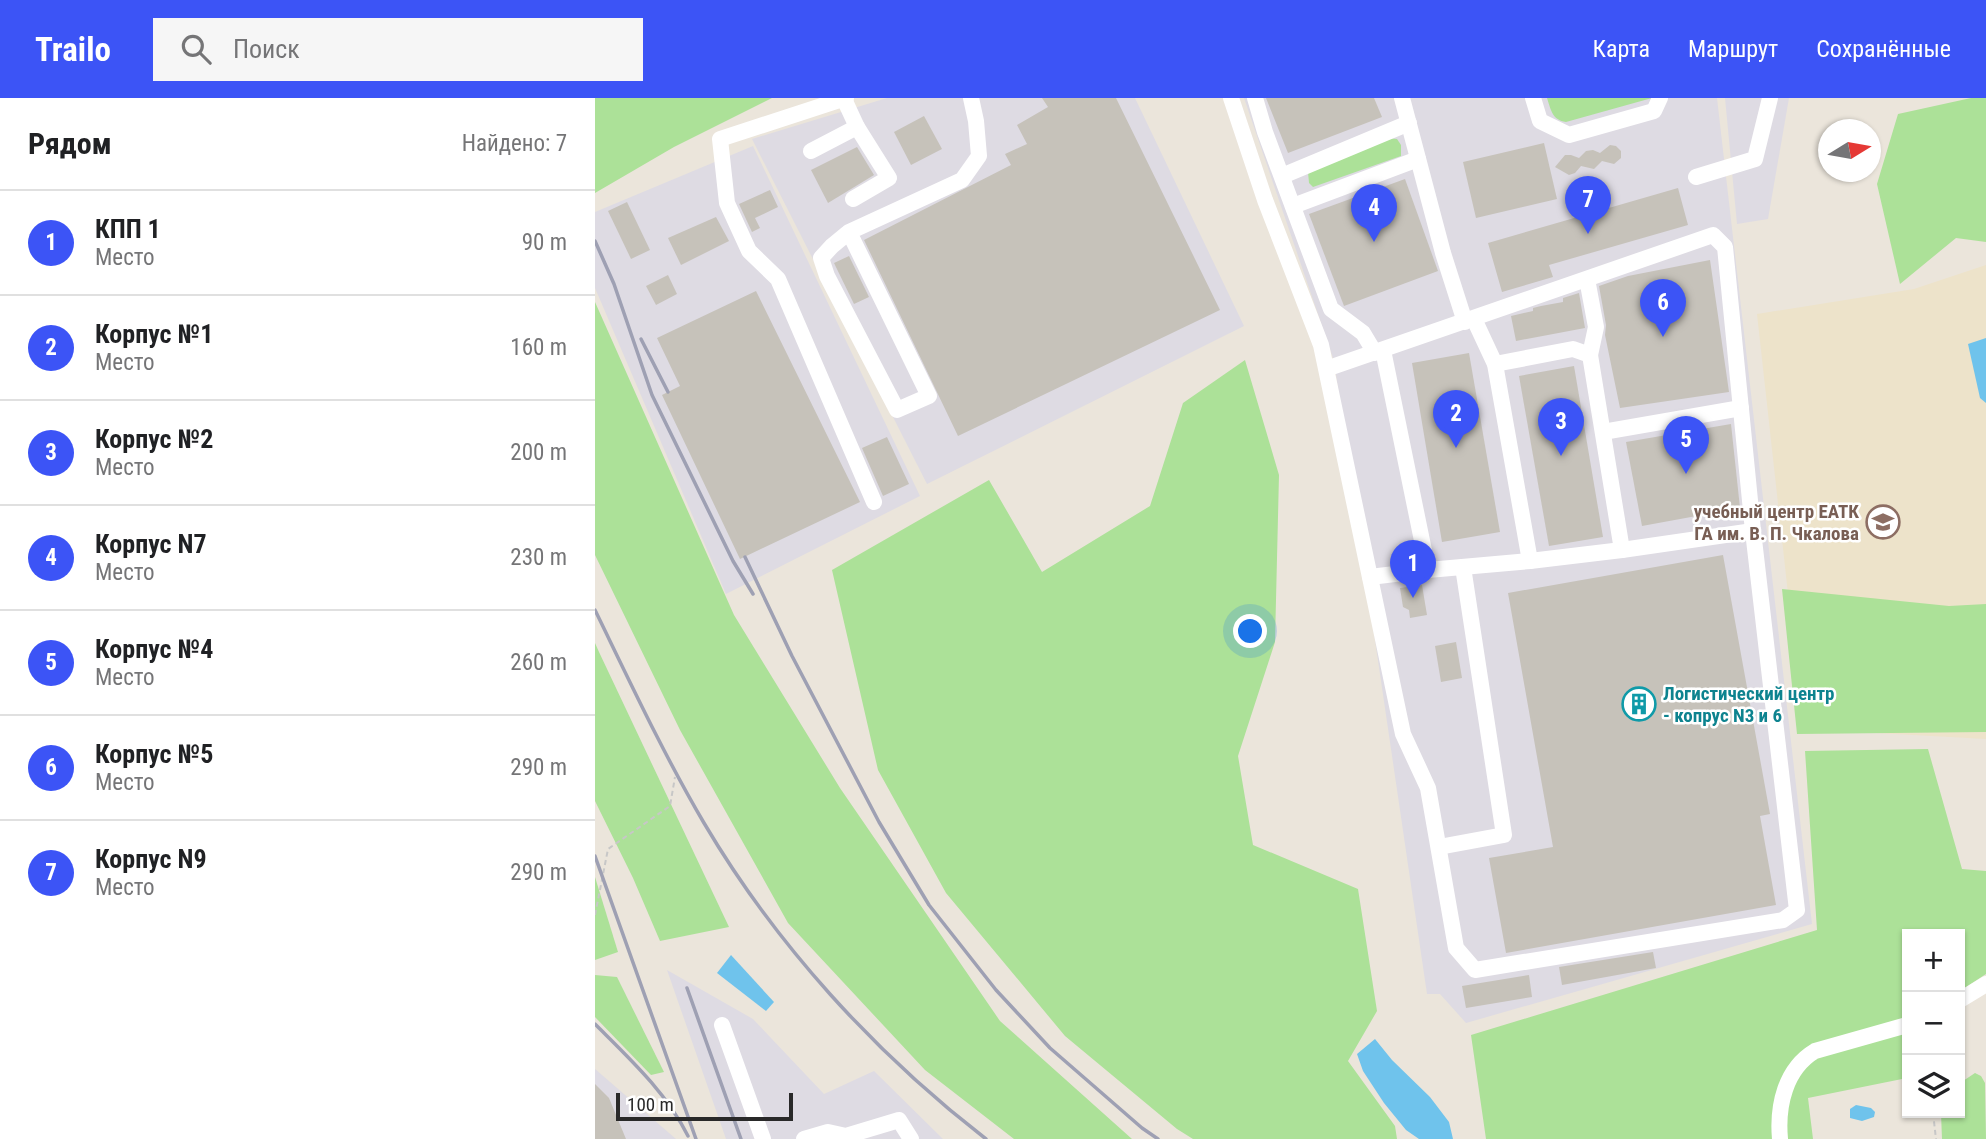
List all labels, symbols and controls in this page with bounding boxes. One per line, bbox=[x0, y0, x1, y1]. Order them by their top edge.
search box bbox=[153, 18, 643, 81]
text: Trailo bbox=[35, 30, 111, 69]
icon: search bbox=[177, 30, 215, 68]
text: Поиск bbox=[233, 34, 300, 64]
text: Карта bbox=[1593, 35, 1650, 63]
text: Маршрут bbox=[1688, 35, 1778, 63]
text: Сохранённые bbox=[1816, 35, 1951, 63]
north arrow bbox=[1818, 119, 1881, 182]
text: Рядом bbox=[28, 126, 112, 161]
text: Найдено: 7 bbox=[462, 130, 567, 157]
pin: 7 bbox=[1565, 176, 1611, 234]
pin: 4 bbox=[1351, 184, 1397, 242]
text: КПП 1 bbox=[95, 214, 161, 244]
text: 1 bbox=[45, 229, 57, 256]
text: 90 m bbox=[522, 229, 567, 256]
text: Место bbox=[95, 244, 155, 271]
pin: 6 bbox=[1640, 279, 1686, 337]
text: Корпус №1 bbox=[95, 319, 213, 349]
text: 2 bbox=[45, 334, 57, 361]
text: 160 m bbox=[510, 334, 567, 361]
text: Место bbox=[95, 349, 155, 376]
pin: 2 bbox=[1433, 390, 1479, 448]
pin: 3 bbox=[1538, 398, 1584, 456]
pin: 5 bbox=[1663, 416, 1709, 474]
text: Корпус №2 bbox=[95, 424, 213, 454]
text: 3 bbox=[45, 439, 57, 466]
text: 200 m bbox=[510, 439, 567, 466]
text: Место bbox=[95, 454, 155, 481]
place label: учебный центр ЕАТК ГА им. В. П. Чкалова bbox=[1694, 500, 1859, 545]
school or university icon: учебный центр ЕАТК ГА им. В. П. Чкалова bbox=[1864, 503, 1902, 541]
text: Корпус N7 bbox=[95, 529, 207, 559]
pin: 1 bbox=[1390, 540, 1436, 598]
text: 4 bbox=[45, 544, 57, 571]
text: 230 m bbox=[510, 544, 567, 571]
text: Место bbox=[95, 559, 155, 586]
your location bbox=[1233, 614, 1267, 648]
text: Корпус №4 bbox=[95, 634, 213, 664]
text: 5 bbox=[45, 649, 57, 676]
text: 260 m bbox=[510, 649, 567, 676]
text: Место bbox=[95, 664, 155, 691]
place label: Логистический центр - копрус N3 и 6 bbox=[1663, 682, 1835, 727]
building icon: Логистический центр - копрус N3 и 6 bbox=[1620, 685, 1658, 723]
text: Корпус №5 bbox=[95, 739, 213, 769]
text: 6 bbox=[45, 754, 57, 781]
text: 290 m bbox=[510, 754, 567, 781]
text: Место bbox=[95, 769, 155, 796]
text: Корпус N9 bbox=[95, 844, 207, 874]
text: 7 bbox=[45, 859, 57, 886]
text: 290 m bbox=[510, 859, 567, 886]
text: Место bbox=[95, 874, 155, 901]
map controls bbox=[1902, 929, 1965, 1118]
button: + bbox=[1902, 929, 1965, 992]
button: − bbox=[1902, 992, 1965, 1055]
button: layers bbox=[1902, 1055, 1965, 1118]
scale bar bbox=[616, 1090, 793, 1122]
text: 100 m bbox=[627, 1093, 674, 1116]

